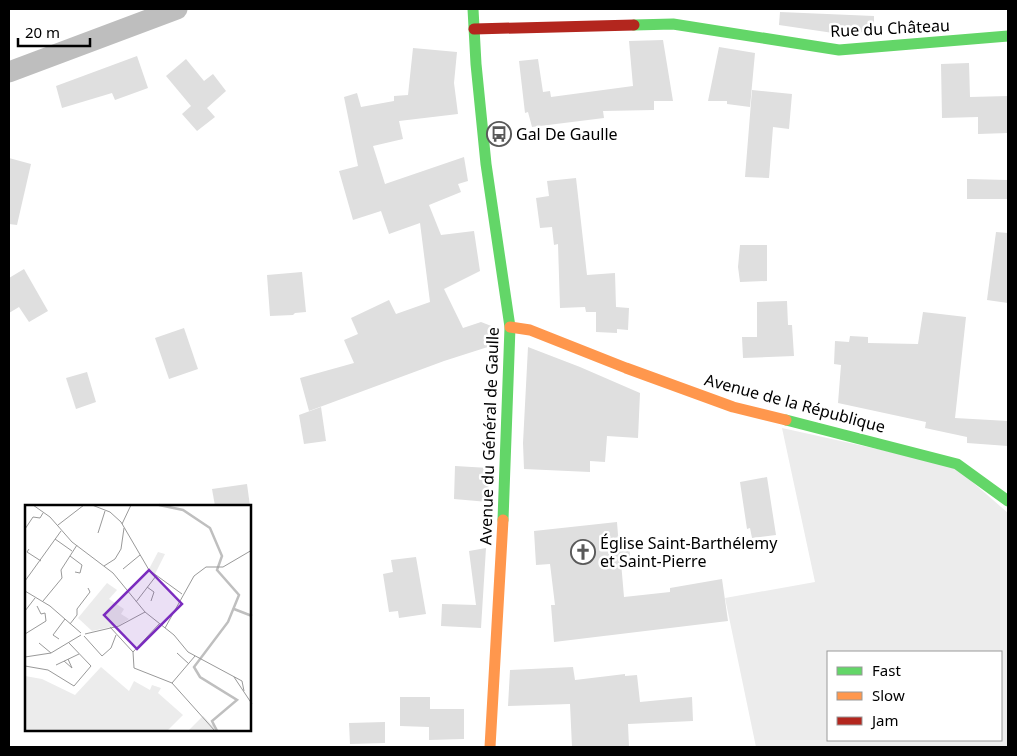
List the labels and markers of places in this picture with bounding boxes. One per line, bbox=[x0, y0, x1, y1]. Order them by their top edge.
bus stop icon: Gal De Gaulle bbox=[486, 121, 512, 147]
place label: Gal De Gaulle bbox=[516, 123, 618, 145]
place label: Église Saint-Barthélemy et Saint-Pierre bbox=[600, 532, 778, 572]
church icon: Église Saint-Barthélemy et Saint-Pierre bbox=[570, 539, 596, 565]

